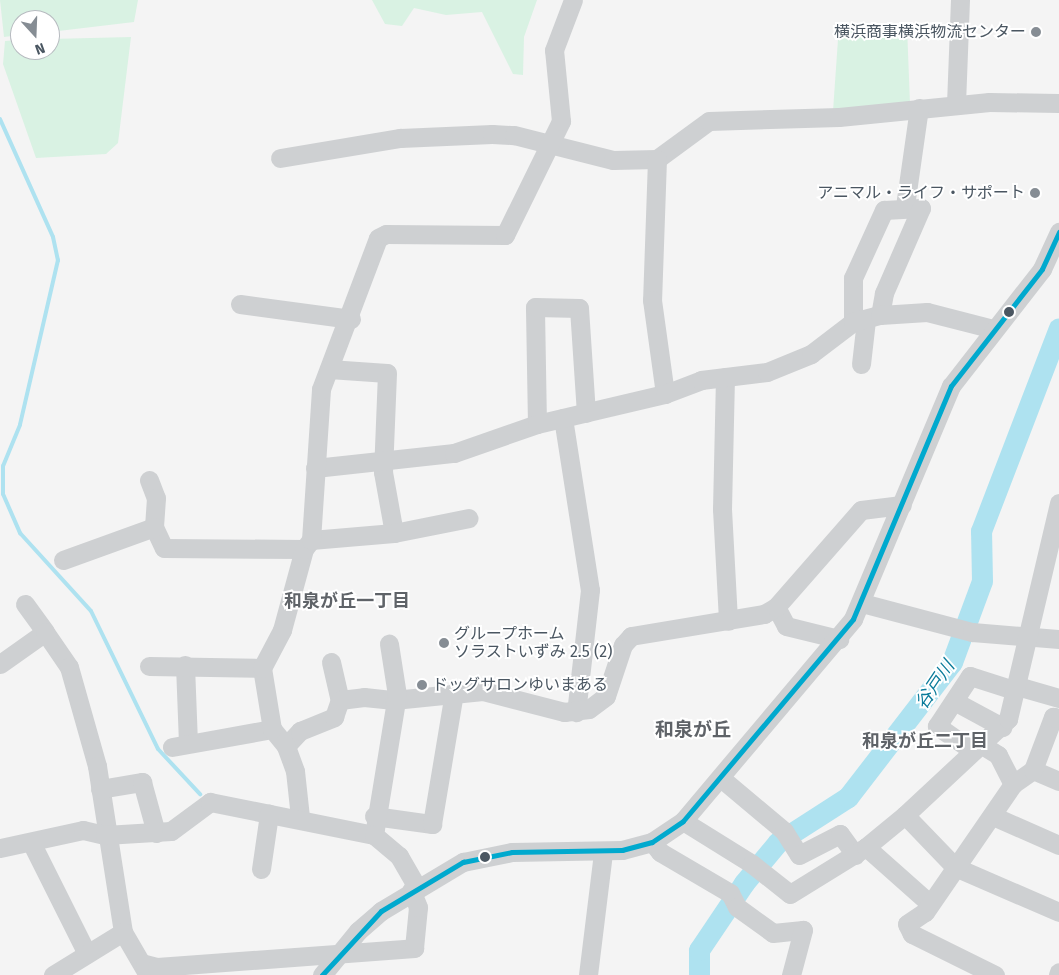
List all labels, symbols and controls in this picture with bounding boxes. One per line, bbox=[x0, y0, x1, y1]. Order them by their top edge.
north arrow bbox=[10, 10, 60, 60]
place label: 横浜商事横浜物流センター bbox=[834, 22, 1026, 42]
marker: 横浜商事横浜物流センター bbox=[1030, 26, 1042, 38]
text: N bbox=[33, 39, 47, 58]
place label: アニマル・ライフ・サポート bbox=[817, 183, 1025, 203]
marker: アニマル・ライフ・サポート bbox=[1029, 187, 1041, 199]
unlabelled marker bbox=[1004, 307, 1014, 317]
district label: 和泉が丘一丁目 bbox=[284, 590, 410, 612]
place label: グループホーム ソラストいずみ 2.5 (2) bbox=[454, 624, 613, 662]
marker: グループホーム ソラストいずみ 2.5 (2) bbox=[438, 637, 450, 649]
water label: 谷戸川 bbox=[911, 657, 959, 713]
place label: ドッグサロンゆいまある bbox=[432, 675, 608, 695]
marker: ドッグサロンゆいまある bbox=[416, 679, 428, 691]
district label: 和泉が丘 bbox=[655, 719, 731, 741]
district label: 和泉が丘二丁目 bbox=[862, 730, 988, 752]
unlabelled marker bbox=[480, 852, 490, 862]

